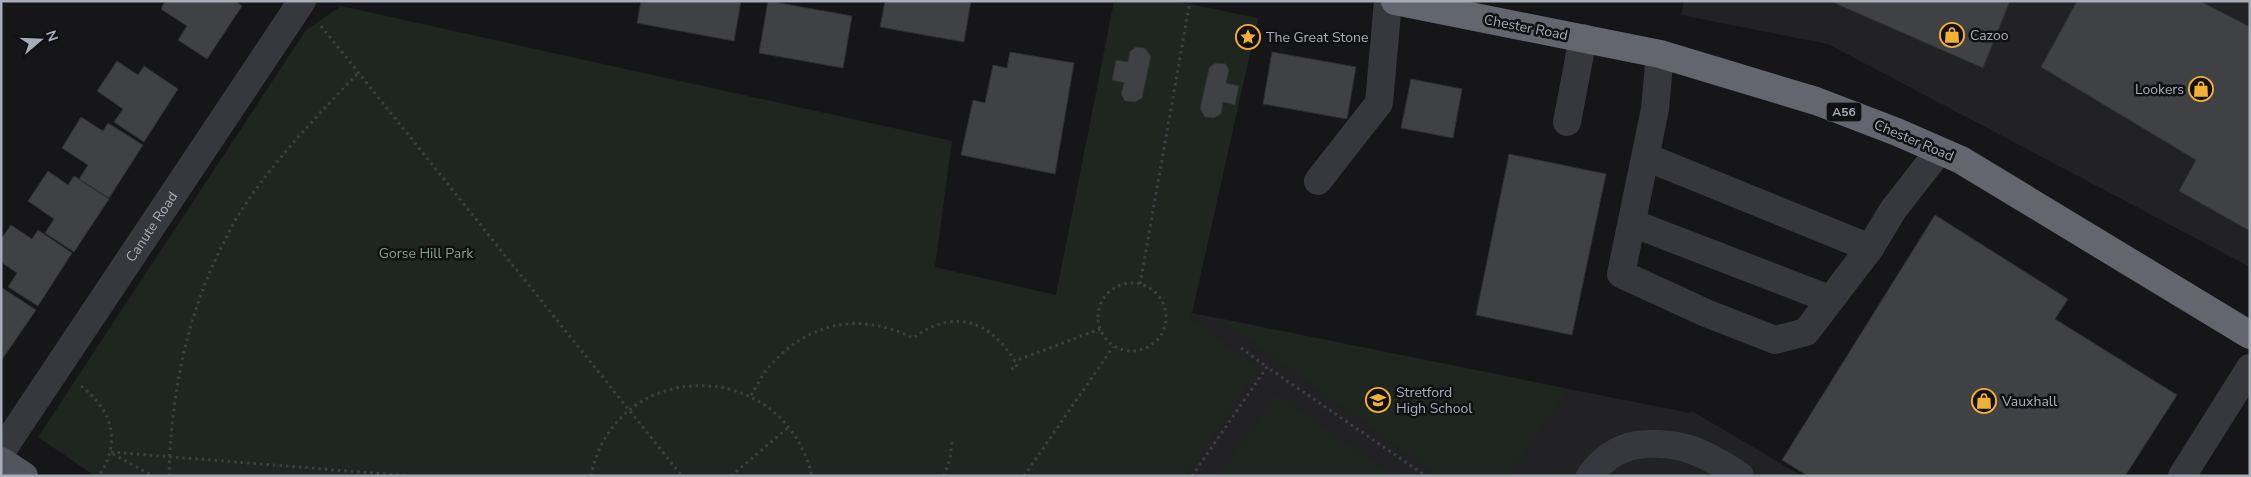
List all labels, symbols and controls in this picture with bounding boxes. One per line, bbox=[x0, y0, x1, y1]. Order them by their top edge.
street label: Chester Road bbox=[1482, 10, 1569, 45]
north arrow bbox=[15, 15, 65, 65]
shop icon: Cazoo bbox=[1939, 22, 1965, 48]
place icon: The Great Stone bbox=[1235, 24, 1261, 50]
place label: Cazoo bbox=[1970, 26, 2009, 45]
text: N bbox=[41, 28, 63, 44]
place label: The Great Stone bbox=[1266, 28, 1368, 47]
shop icon: Lookers bbox=[2188, 76, 2214, 102]
place label: Lookers bbox=[2135, 80, 2184, 99]
road number: A56 bbox=[1826, 102, 1862, 121]
street label: Chester Road bbox=[1871, 115, 1957, 166]
street label: Canute Road bbox=[121, 188, 182, 266]
park label: Gorse Hill Park bbox=[379, 244, 474, 263]
place label: Stretford High School bbox=[1396, 383, 1473, 418]
school or university icon: Stretford High School bbox=[1365, 387, 1391, 413]
shop icon: Vauxhall bbox=[1971, 388, 1997, 414]
place label: Vauxhall bbox=[2001, 392, 2058, 411]

